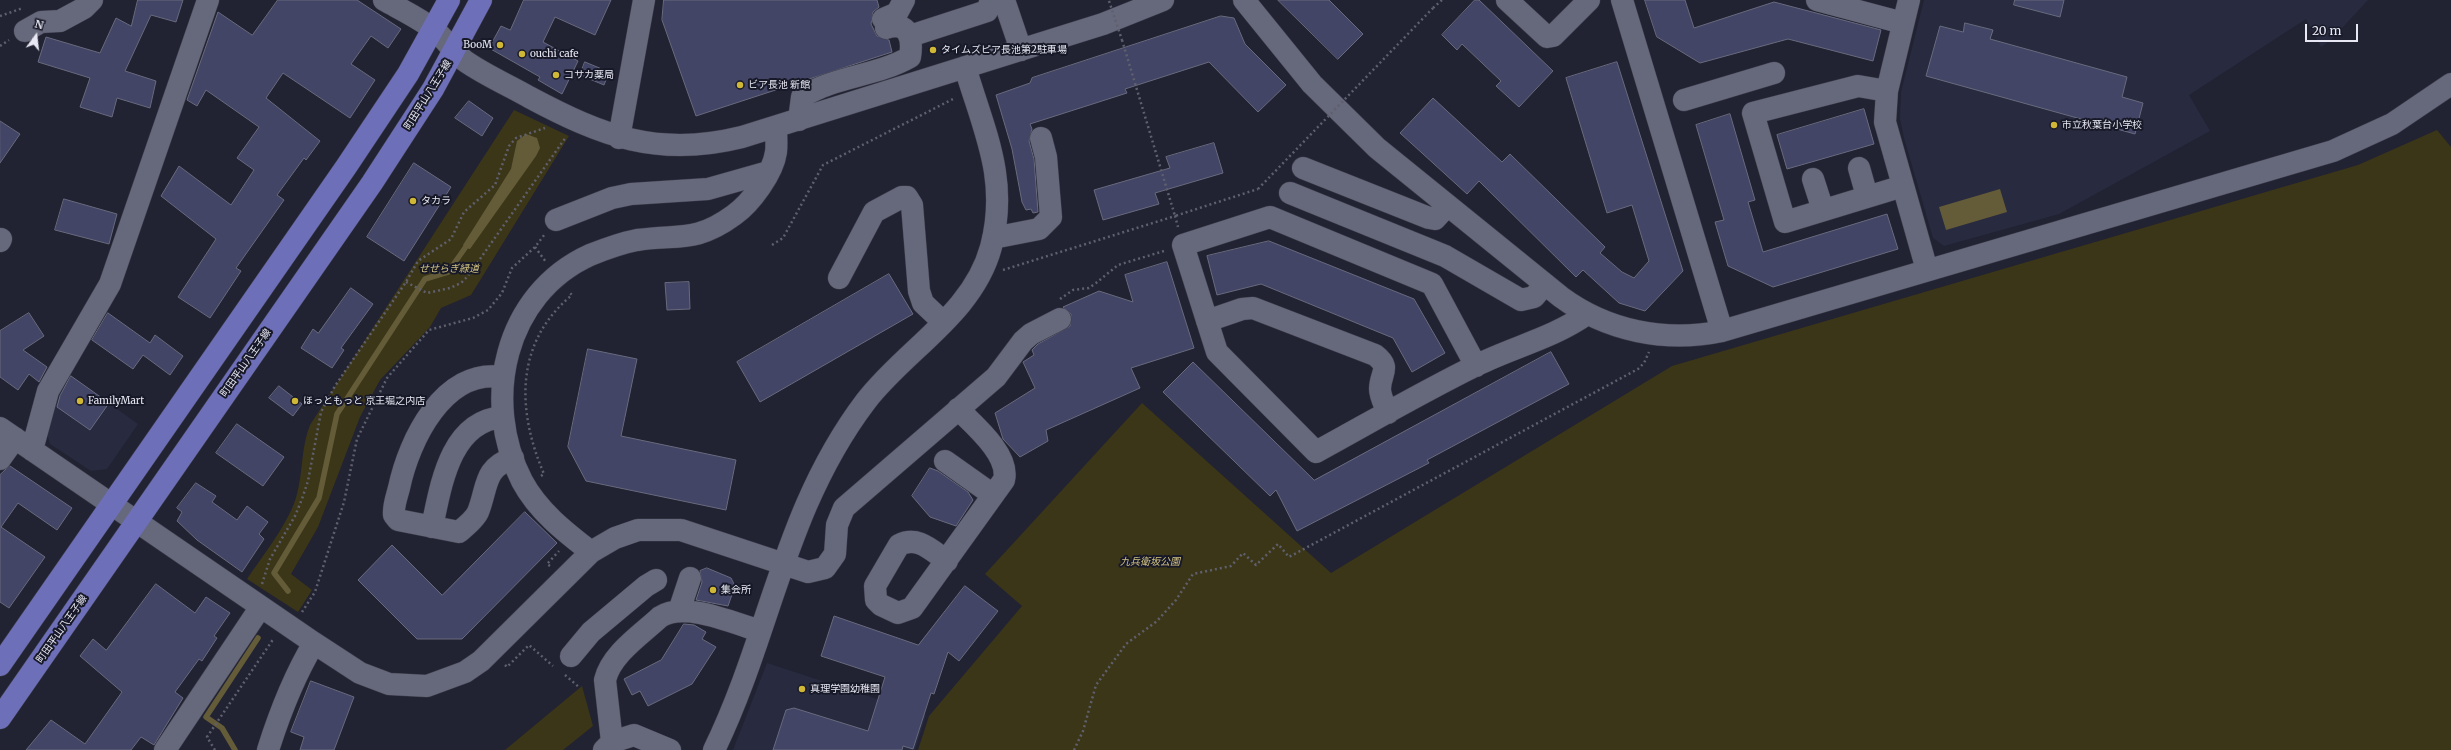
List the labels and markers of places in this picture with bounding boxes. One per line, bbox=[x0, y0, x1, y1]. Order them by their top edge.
place label: BooM bbox=[463, 39, 492, 51]
marker: BooM bbox=[495, 40, 505, 50]
place label: タイムズピア長池第2駐車場 bbox=[941, 44, 1067, 56]
marker: タイムズピア長池第2駐車場 bbox=[928, 45, 938, 55]
place label: ouchi cafe bbox=[530, 48, 578, 60]
marker: ouchi cafe bbox=[517, 49, 527, 59]
place label: コサカ薬局 bbox=[564, 69, 614, 81]
marker: コサカ薬局 bbox=[551, 70, 561, 80]
place label: ビア長池 新館 bbox=[748, 79, 810, 91]
marker: ビア長池 新館 bbox=[735, 80, 745, 90]
place label: 市立秋葉台小学校 bbox=[2062, 119, 2142, 131]
marker: 市立秋葉台小学校 bbox=[2049, 120, 2059, 130]
place label: タカラ bbox=[421, 195, 451, 207]
marker: タカラ bbox=[408, 196, 418, 206]
place label: FamilyMart bbox=[88, 395, 144, 407]
place label: ほっともっと 京王堀之内店 bbox=[303, 395, 425, 407]
marker: FamilyMart bbox=[75, 396, 85, 406]
marker: ほっともっと 京王堀之内店 bbox=[290, 396, 300, 406]
place label: 集会所 bbox=[721, 584, 751, 596]
marker: 集会所 bbox=[708, 585, 718, 595]
place label: 真理学園幼稚園 bbox=[810, 683, 880, 695]
marker: 真理学園幼稚園 bbox=[797, 684, 807, 694]

